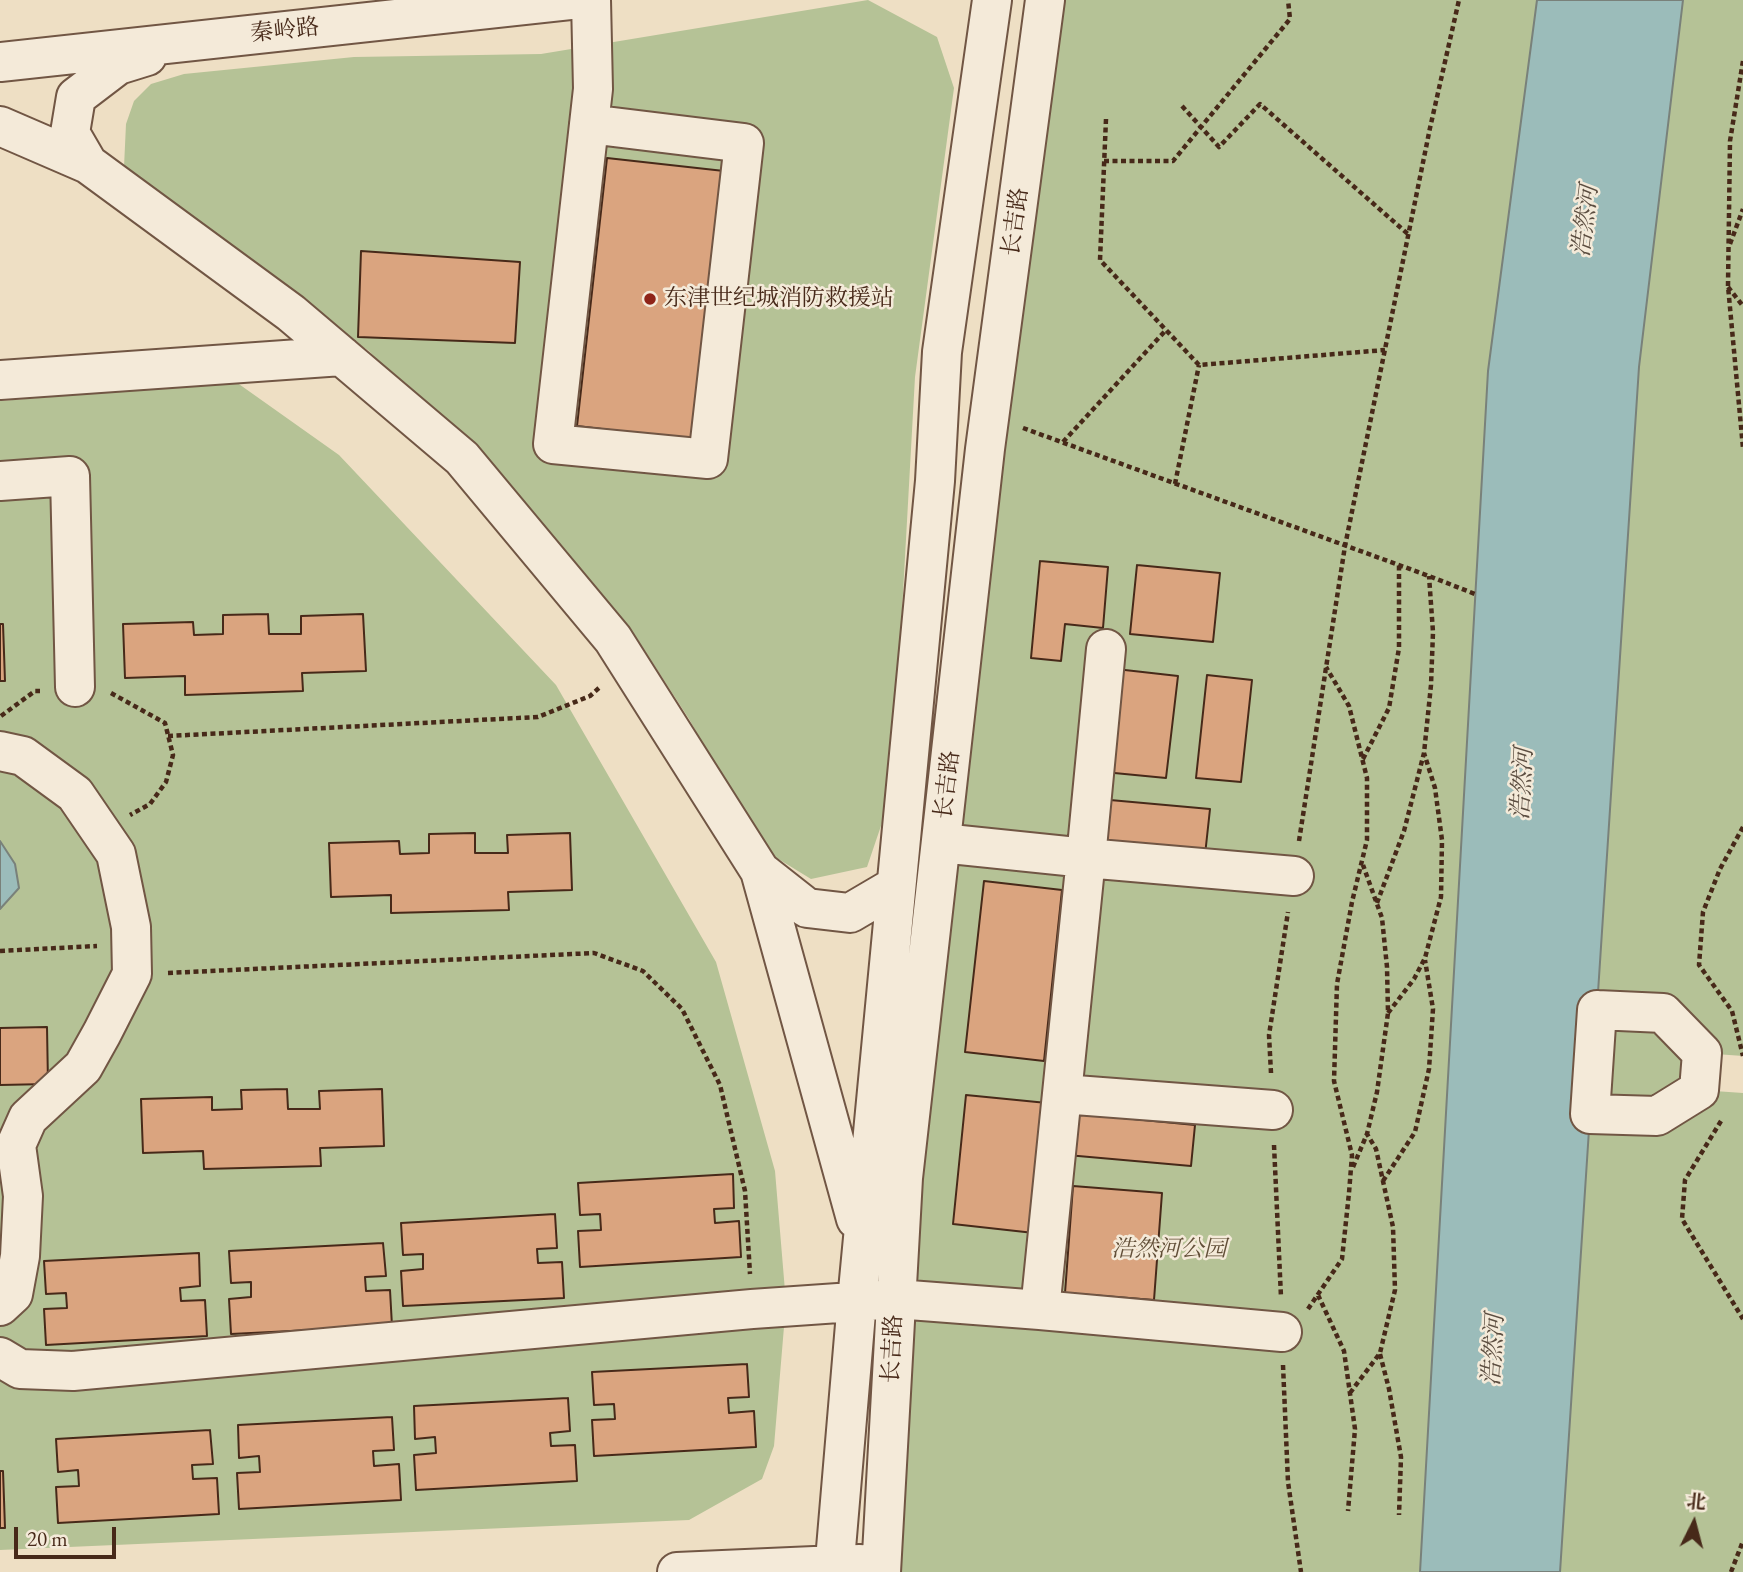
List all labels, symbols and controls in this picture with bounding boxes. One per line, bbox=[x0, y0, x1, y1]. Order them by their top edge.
street label: 秦岭路 bbox=[249, 14, 321, 48]
water label: 浩然河 bbox=[1567, 184, 1605, 258]
street label: 长吉路 bbox=[998, 186, 1034, 258]
place label: 东津世纪城消防救援站 bbox=[664, 285, 894, 313]
marker: 东津世纪城消防救援站 bbox=[642, 291, 658, 307]
water label: 浩然河 bbox=[1507, 747, 1539, 821]
street label: 长吉路 bbox=[930, 749, 966, 821]
park label: 浩然河公园 bbox=[1112, 1236, 1226, 1264]
water label: 浩然河 bbox=[1478, 1313, 1510, 1387]
street label: 长吉路 bbox=[877, 1314, 909, 1384]
north arrow bbox=[1659, 1488, 1729, 1558]
text: 北 bbox=[1685, 1488, 1707, 1515]
scale bar bbox=[18, 1512, 119, 1556]
text: 20 m bbox=[27, 1525, 68, 1552]

